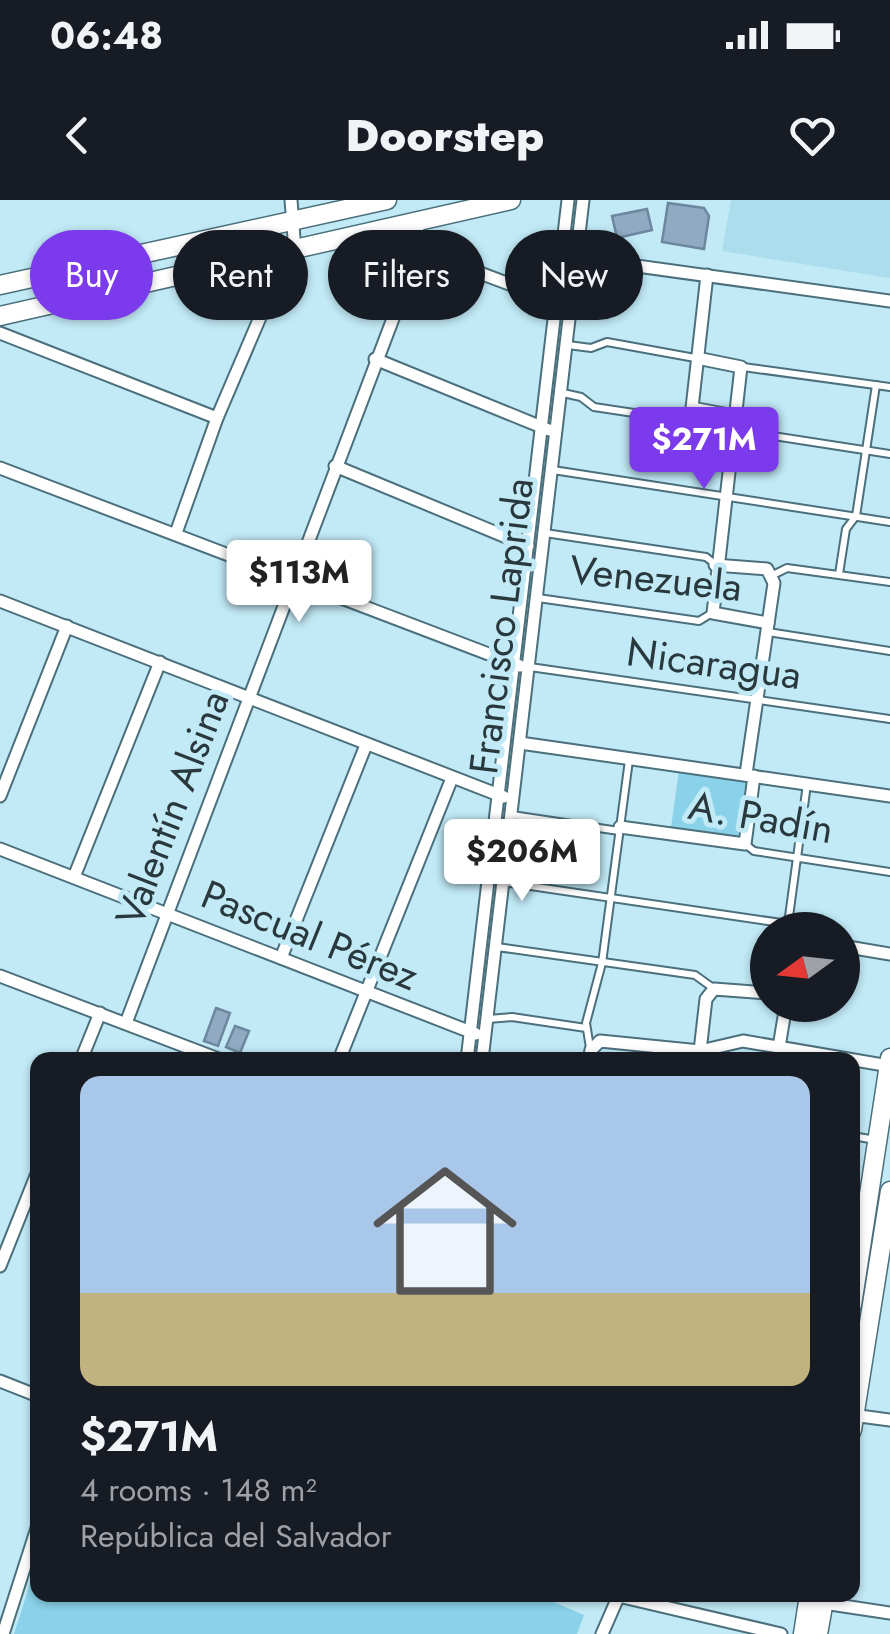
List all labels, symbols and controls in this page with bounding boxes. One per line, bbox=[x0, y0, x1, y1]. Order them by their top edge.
text: 06:48 bbox=[50, 8, 163, 63]
text: Doorstep bbox=[346, 103, 544, 168]
icon: back bbox=[50, 108, 105, 163]
icon: heart bbox=[785, 108, 840, 163]
chip: Buy bbox=[30, 230, 153, 320]
chip: Rent bbox=[173, 230, 308, 320]
chip: Filters bbox=[328, 230, 485, 320]
chip: New bbox=[505, 230, 643, 320]
pin: $271M bbox=[634, 407, 774, 492]
text: $271M bbox=[652, 416, 757, 462]
street label: Francisco Laprida bbox=[454, 475, 548, 777]
pin: $113M bbox=[229, 540, 369, 625]
street label: Venezuela bbox=[567, 540, 745, 616]
text: $113M bbox=[249, 549, 349, 595]
street label: Nicaragua bbox=[623, 622, 805, 704]
street label: Valentín Alsina bbox=[101, 682, 243, 934]
street label: A. Padín bbox=[684, 776, 838, 858]
pin: $206M bbox=[452, 819, 592, 904]
text: $206M bbox=[466, 828, 578, 874]
street label: Pascual Pérez bbox=[193, 865, 427, 1005]
north arrow bbox=[750, 912, 860, 1022]
map controls bbox=[750, 912, 860, 1022]
icon: home bbox=[355, 1141, 535, 1321]
text: $271M bbox=[80, 1406, 218, 1467]
text: 4 rooms · 148 m² bbox=[80, 1467, 317, 1513]
text: República del Salvador bbox=[80, 1513, 392, 1559]

